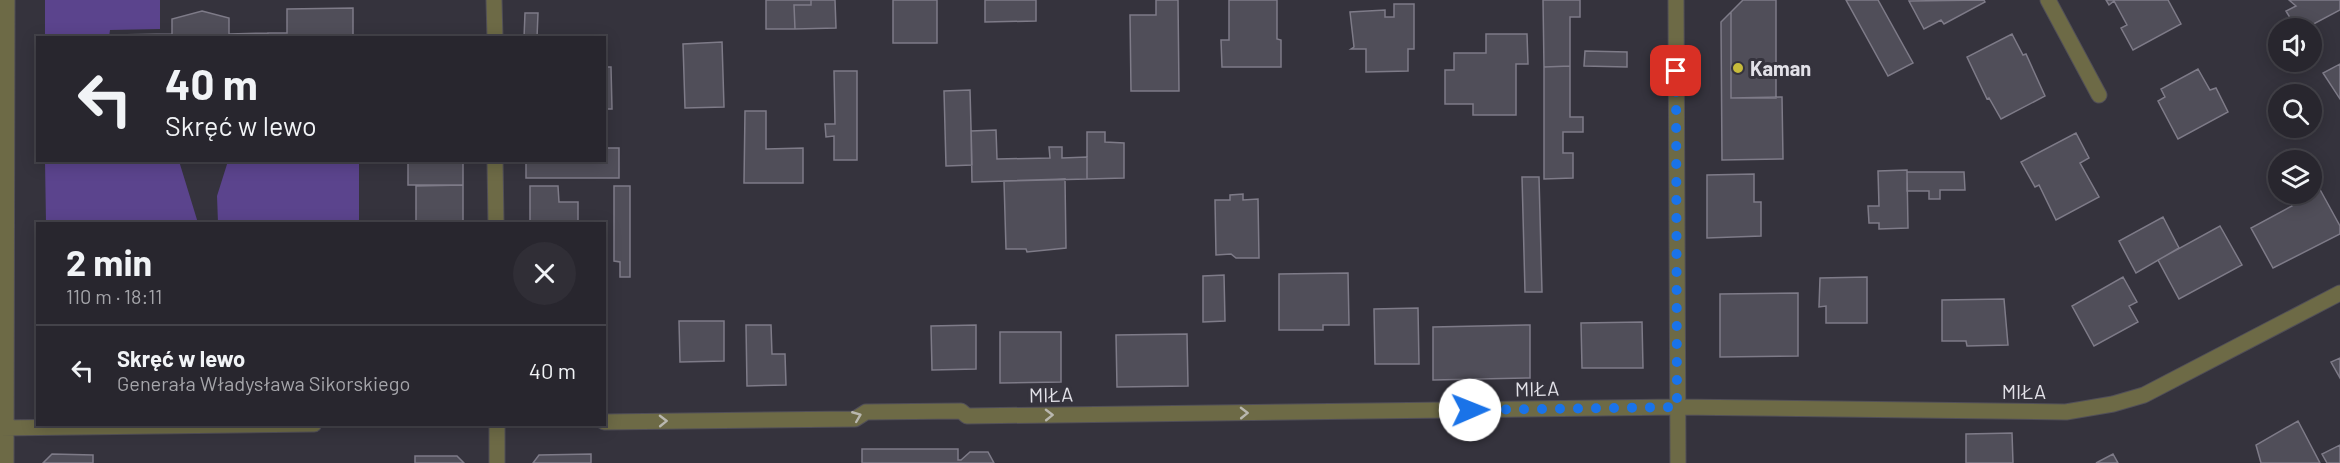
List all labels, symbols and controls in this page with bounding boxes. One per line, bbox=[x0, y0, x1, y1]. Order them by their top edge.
map controls bbox=[2268, 18, 2322, 204]
button: sound bbox=[2268, 18, 2322, 72]
pin bbox=[1650, 45, 1701, 96]
icon: arrive bbox=[1659, 54, 1692, 87]
place label: Kaman bbox=[1750, 56, 1811, 80]
text: 40 m bbox=[165, 58, 258, 108]
icon: left bbox=[66, 60, 144, 138]
marker: Kaman bbox=[1731, 61, 1745, 75]
button: search bbox=[2268, 84, 2322, 138]
text: Skręć w lewo bbox=[165, 109, 317, 141]
button: layers bbox=[2268, 150, 2322, 204]
text: 2 min bbox=[66, 240, 152, 283]
button: close bbox=[513, 242, 576, 305]
text: 110 m · 18:11 bbox=[66, 284, 162, 308]
text: Skręć w lewo bbox=[117, 345, 245, 371]
icon: left bbox=[66, 354, 99, 387]
text: 40 m bbox=[529, 357, 576, 383]
text: Generała Władysława Sikorskiego bbox=[117, 371, 410, 395]
street label: MIŁA bbox=[1515, 376, 1559, 400]
position arrow bbox=[1438, 378, 1502, 442]
street label: MIŁA bbox=[2002, 379, 2046, 403]
street label: MIŁA bbox=[1029, 382, 1073, 406]
one-way arrow bbox=[1239, 407, 1248, 419]
one-way arrow bbox=[1044, 409, 1053, 421]
one-way arrow bbox=[851, 410, 861, 423]
one-way arrow bbox=[658, 415, 667, 427]

